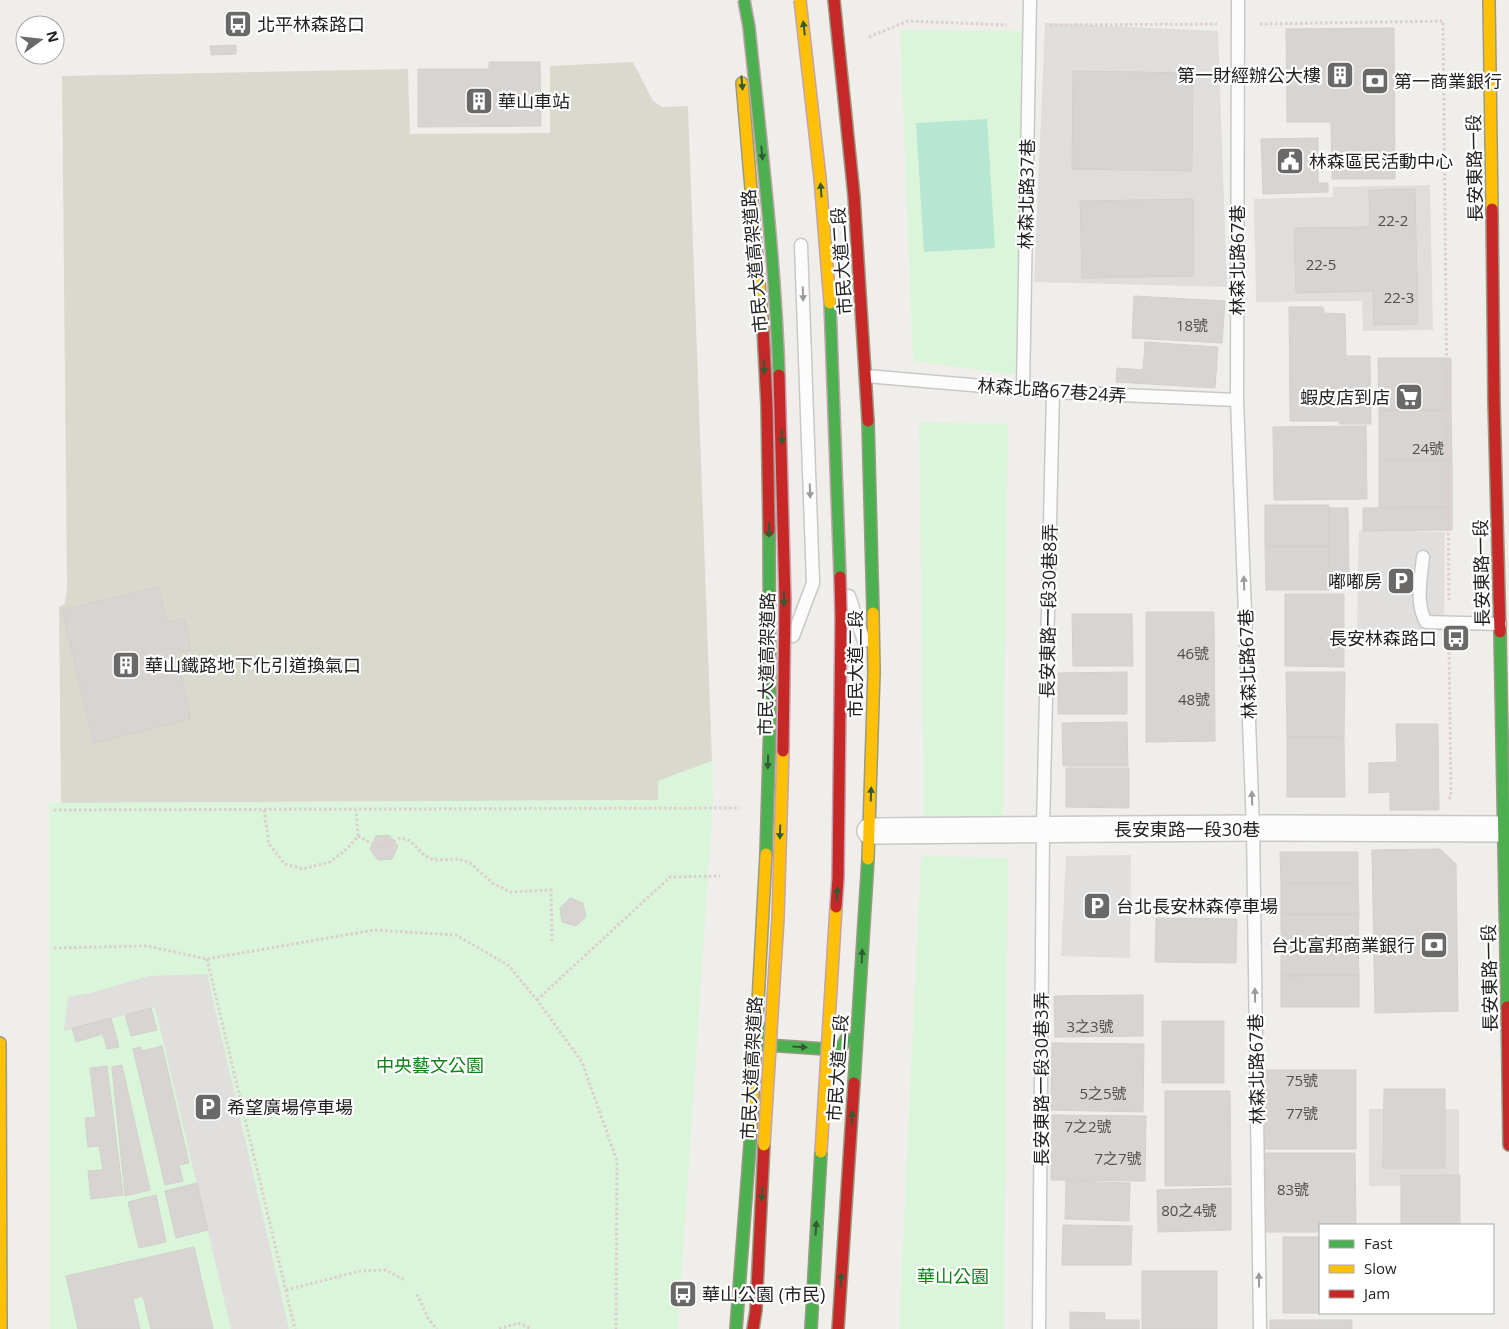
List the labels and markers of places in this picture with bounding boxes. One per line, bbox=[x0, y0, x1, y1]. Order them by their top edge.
bus stop icon: 北平林森路口 bbox=[223, 9, 253, 39]
place label: 北平林森路口 bbox=[257, 12, 365, 36]
building icon: 第一財經辦公大樓 bbox=[1325, 60, 1355, 90]
place label: 第一財經辦公大樓 bbox=[1177, 63, 1321, 87]
bank icon: 第一商業銀行 bbox=[1360, 66, 1390, 96]
place label: 第一商業銀行 bbox=[1394, 69, 1502, 93]
building icon: 華山車站 bbox=[464, 86, 494, 116]
place label: 華山車站 bbox=[498, 89, 570, 113]
public building icon: 林森區民活動中心 bbox=[1275, 146, 1305, 176]
place label: 林森區民活動中心 bbox=[1309, 149, 1453, 173]
supermarket icon: 蝦皮店到店 bbox=[1394, 382, 1424, 412]
place label: 蝦皮店到店 bbox=[1300, 385, 1390, 409]
parking icon: 嘟嘟房 bbox=[1386, 566, 1416, 596]
place label: 嘟嘟房 bbox=[1328, 569, 1382, 593]
bus stop icon: 長安林森路口 bbox=[1441, 623, 1471, 653]
place label: 長安林森路口 bbox=[1329, 626, 1437, 650]
building icon: 華山鐵路地下化引道換氣口 bbox=[111, 650, 141, 680]
place label: 華山鐵路地下化引道換氣口 bbox=[145, 653, 361, 677]
parking icon: 台北長安林森停車場 bbox=[1082, 891, 1112, 921]
place label: 台北長安林森停車場 bbox=[1116, 894, 1278, 918]
bank icon: 台北富邦商業銀行 bbox=[1419, 930, 1449, 960]
place label: 台北富邦商業銀行 bbox=[1271, 933, 1415, 957]
parking icon: 希望廣場停車場 bbox=[193, 1092, 223, 1122]
place label: 希望廣場停車場 bbox=[227, 1095, 353, 1119]
bus stop icon: 華山公園 (市民) bbox=[668, 1279, 698, 1309]
place label: 華山公園 (市民) bbox=[702, 1282, 825, 1306]

